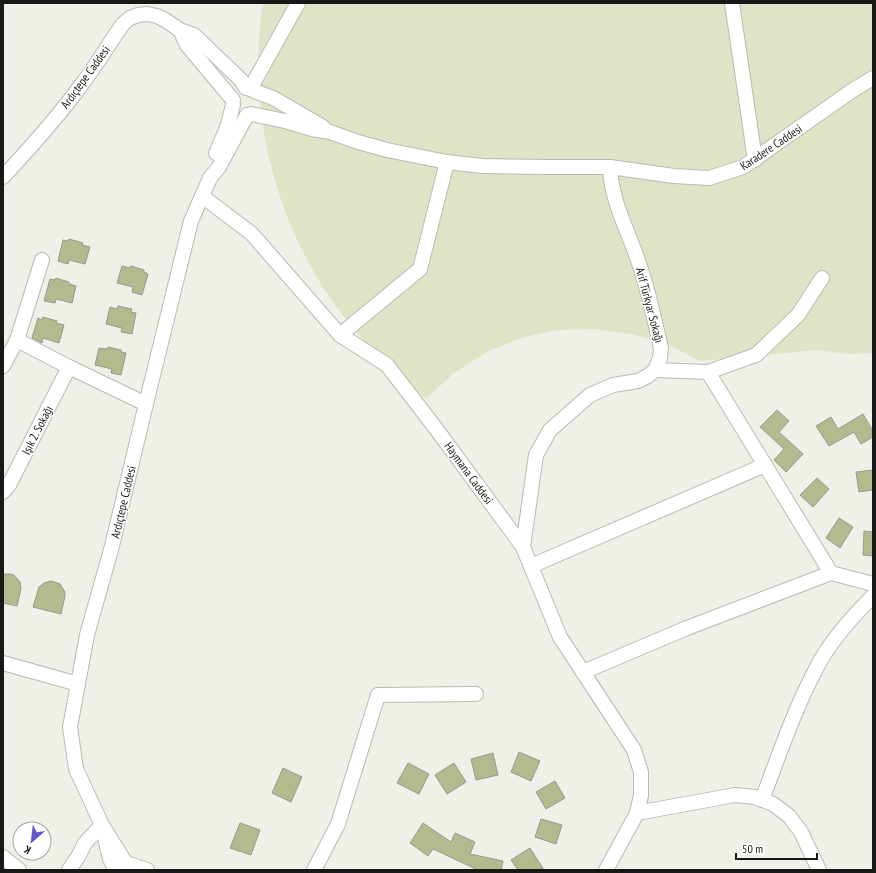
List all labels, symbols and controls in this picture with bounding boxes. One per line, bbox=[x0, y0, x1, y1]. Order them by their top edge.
street label: Ardıçtepe Caddesi bbox=[57, 43, 113, 111]
street label: Karadere Caddesi bbox=[737, 121, 805, 173]
street label: Arif Türkyar Sokağı bbox=[633, 266, 667, 344]
street label: Işık 2. Sokağı bbox=[18, 403, 56, 457]
street label: Haymana Caddesi bbox=[441, 439, 497, 507]
street label: Ardıçtepe Caddesi bbox=[107, 464, 139, 540]
north arrow bbox=[12, 821, 52, 861]
scale bar bbox=[736, 835, 817, 861]
text: 50 m bbox=[742, 841, 763, 856]
text: K bbox=[21, 842, 33, 857]

